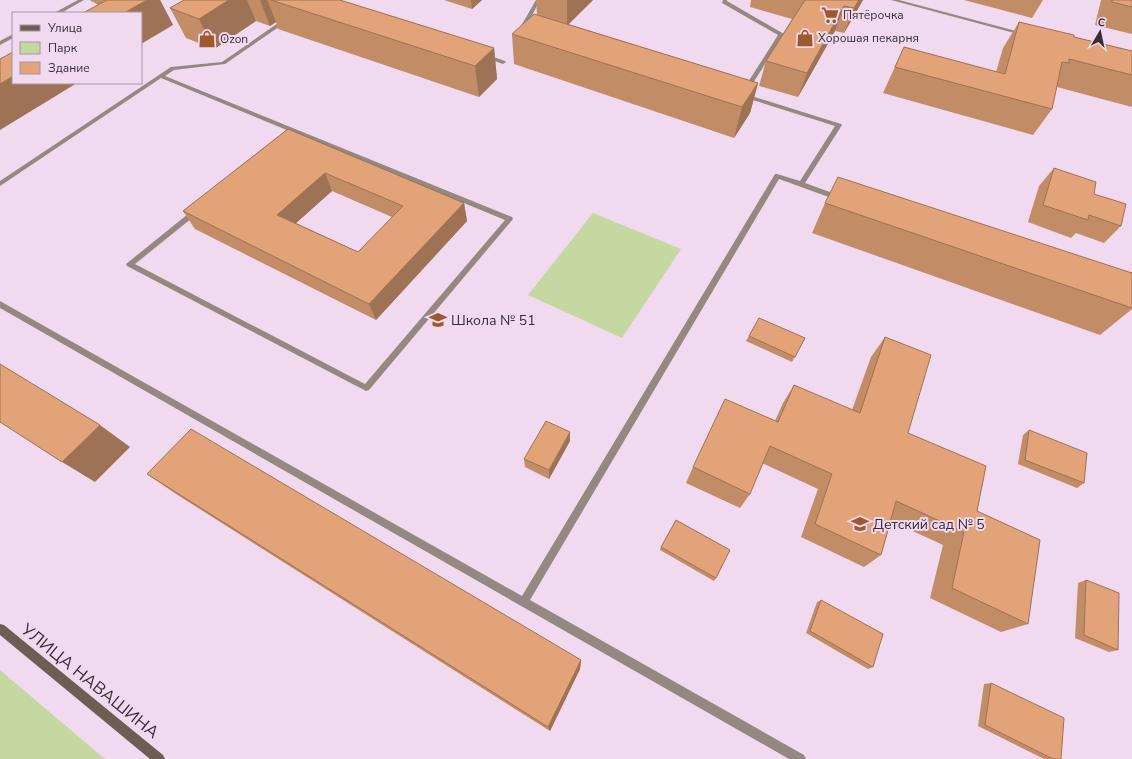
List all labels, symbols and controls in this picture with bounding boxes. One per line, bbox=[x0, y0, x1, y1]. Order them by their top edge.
supermarket icon: Пятёрочка bbox=[820, 5, 840, 25]
place label: Пятёрочка bbox=[843, 7, 904, 23]
legend bbox=[12, 12, 142, 84]
north arrow bbox=[1080, 12, 1120, 52]
text: С bbox=[1097, 15, 1107, 31]
text: Улица bbox=[47, 20, 82, 36]
shop icon: Хорошая пекарня bbox=[795, 28, 815, 48]
shop icon: Ozon bbox=[197, 29, 217, 49]
place label: Хорошая пекарня bbox=[818, 30, 919, 46]
place label: Ozon bbox=[220, 31, 248, 47]
text: Парк bbox=[48, 40, 78, 56]
text: Здание bbox=[48, 60, 90, 76]
school or university icon: Школа № 51 bbox=[428, 310, 448, 330]
place label: Школа № 51 bbox=[451, 311, 536, 330]
school or university icon: Детский сад № 5 bbox=[850, 514, 870, 534]
place label: Детский сад № 5 bbox=[873, 515, 985, 534]
street label: УЛИЦА НАВАШИНА bbox=[15, 618, 164, 744]

